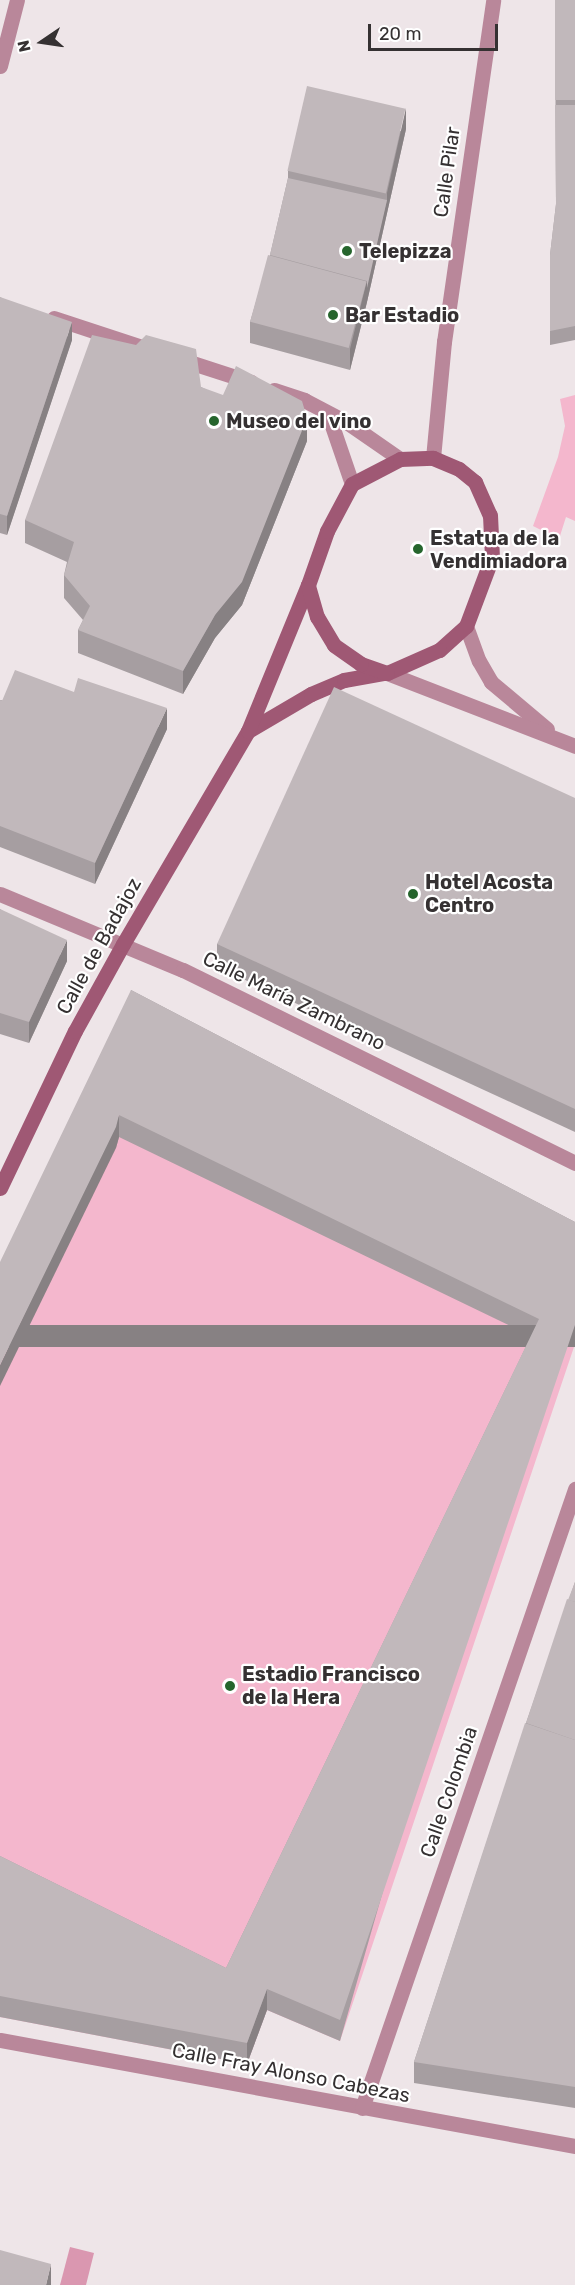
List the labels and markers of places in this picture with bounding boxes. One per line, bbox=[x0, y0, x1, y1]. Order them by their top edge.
place label: Telepizza bbox=[359, 239, 452, 263]
marker: Telepizza bbox=[340, 244, 354, 258]
place label: Bar Estadio bbox=[345, 303, 460, 327]
marker: Bar Estadio bbox=[326, 308, 340, 322]
place label: Museo del vino bbox=[226, 409, 372, 433]
marker: Museo del vino bbox=[207, 414, 221, 428]
place label: Estatua de la Vendimiadora bbox=[430, 526, 567, 573]
marker: Estatua de la Vendimiadora bbox=[411, 542, 425, 556]
place label: Hotel Acosta Centro bbox=[425, 870, 554, 917]
marker: Hotel Acosta Centro bbox=[406, 887, 420, 901]
place label: Estadio Francisco de la Hera bbox=[242, 1662, 420, 1709]
marker: Estadio Francisco de la Hera bbox=[223, 1679, 237, 1693]

